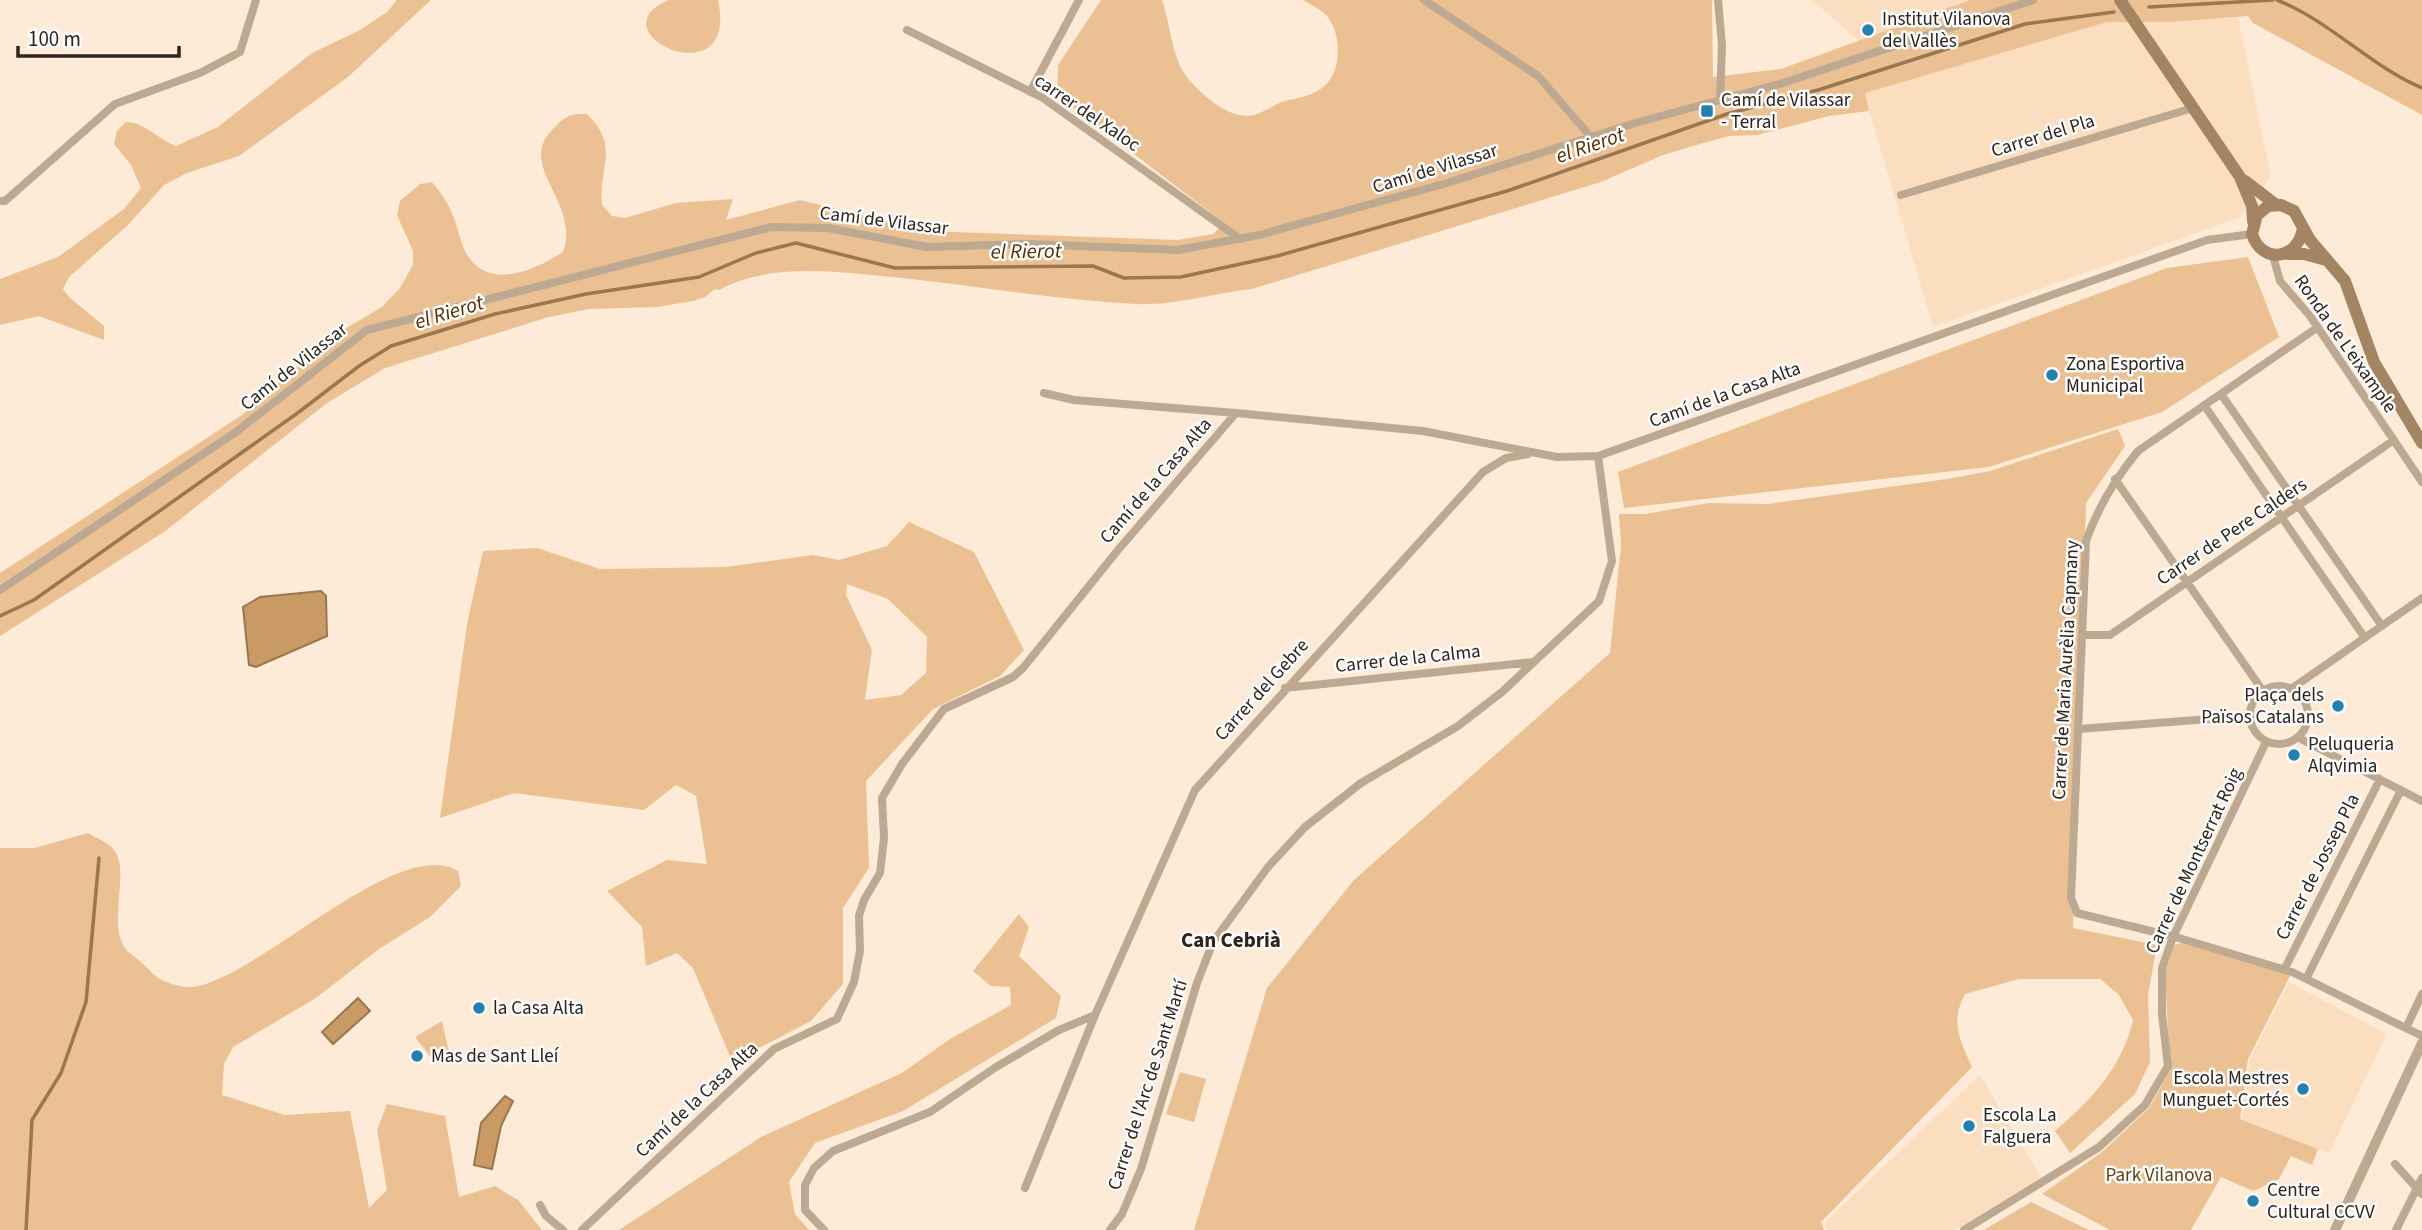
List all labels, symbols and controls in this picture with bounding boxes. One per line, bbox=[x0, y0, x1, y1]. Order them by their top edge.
place label: Institut Vilanova del Vallès bbox=[1882, 6, 2011, 55]
scale bar bbox=[18, 14, 178, 58]
marker: Institut Vilanova del Vallès bbox=[1860, 22, 1876, 38]
text: 100 m bbox=[28, 24, 81, 54]
street label: carrer del Xaloc bbox=[1029, 68, 1146, 159]
place label: Camí de Vilassar - Terral bbox=[1721, 87, 1851, 136]
marker: Camí de Vilassar - Terral bbox=[1699, 103, 1715, 119]
street label: Carrer del Pla bbox=[1988, 107, 2098, 165]
water label: el Rierot bbox=[1552, 119, 1629, 171]
street label: Camí de Vilassar bbox=[1369, 137, 1501, 201]
street label: Camí de Vilassar bbox=[818, 200, 950, 242]
water label: el Rierot bbox=[990, 235, 1063, 267]
street label: Ronda de L'eixample bbox=[2287, 269, 2403, 419]
water label: el Rierot bbox=[411, 287, 488, 337]
street label: Camí de Vilassar bbox=[235, 316, 354, 417]
place label: Zona Esportiva Municipal bbox=[2066, 351, 2184, 400]
street label: Camí de la Casa Alta bbox=[1646, 355, 1804, 435]
marker: Zona Esportiva Municipal bbox=[2044, 367, 2060, 383]
street label: Camí de la Casa Alta bbox=[1094, 412, 1218, 550]
street label: Carrer de Pere Calders bbox=[2151, 472, 2313, 592]
street label: Carrer de Maria Aurèlia Capmany bbox=[2046, 539, 2086, 800]
street label: Carrer del Gebre bbox=[1209, 633, 1315, 747]
street label: Carrer de la Calma bbox=[1334, 638, 1482, 680]
place label: Plaça dels Països Catalans bbox=[2201, 682, 2324, 731]
marker: Plaça dels Països Catalans bbox=[2330, 698, 2346, 714]
place label: Peluqueria Alqvimia bbox=[2308, 731, 2394, 780]
marker: Peluqueria Alqvimia bbox=[2286, 747, 2302, 763]
street label: Carrer de Montserrat Roig bbox=[2139, 763, 2249, 959]
street label: Carrer de Jossep Pla bbox=[2269, 789, 2367, 945]
district label: Can Cebrià bbox=[1181, 925, 1281, 955]
street label: Carrer de l'Arc de Sant Martí bbox=[1101, 975, 1195, 1194]
place label: la Casa Alta bbox=[493, 995, 584, 1022]
marker: la Casa Alta bbox=[471, 1000, 487, 1016]
street label: Camí de la Casa Alta bbox=[630, 1036, 764, 1164]
place label: Mas de Sant Lleí bbox=[431, 1043, 560, 1070]
marker: Mas de Sant Lleí bbox=[409, 1048, 425, 1064]
place label: Escola Mestres Munguet-Cortés bbox=[2162, 1065, 2289, 1114]
marker: Escola Mestres Munguet-Cortés bbox=[2295, 1081, 2311, 1097]
place label: Escola La Falguera bbox=[1983, 1102, 2057, 1151]
marker: Escola La Falguera bbox=[1961, 1118, 1977, 1134]
park label: Park Vilanova bbox=[2106, 1162, 2212, 1189]
place label: Centre Cultural CCVV bbox=[2267, 1177, 2375, 1226]
marker: Centre Cultural CCVV bbox=[2245, 1193, 2261, 1209]

